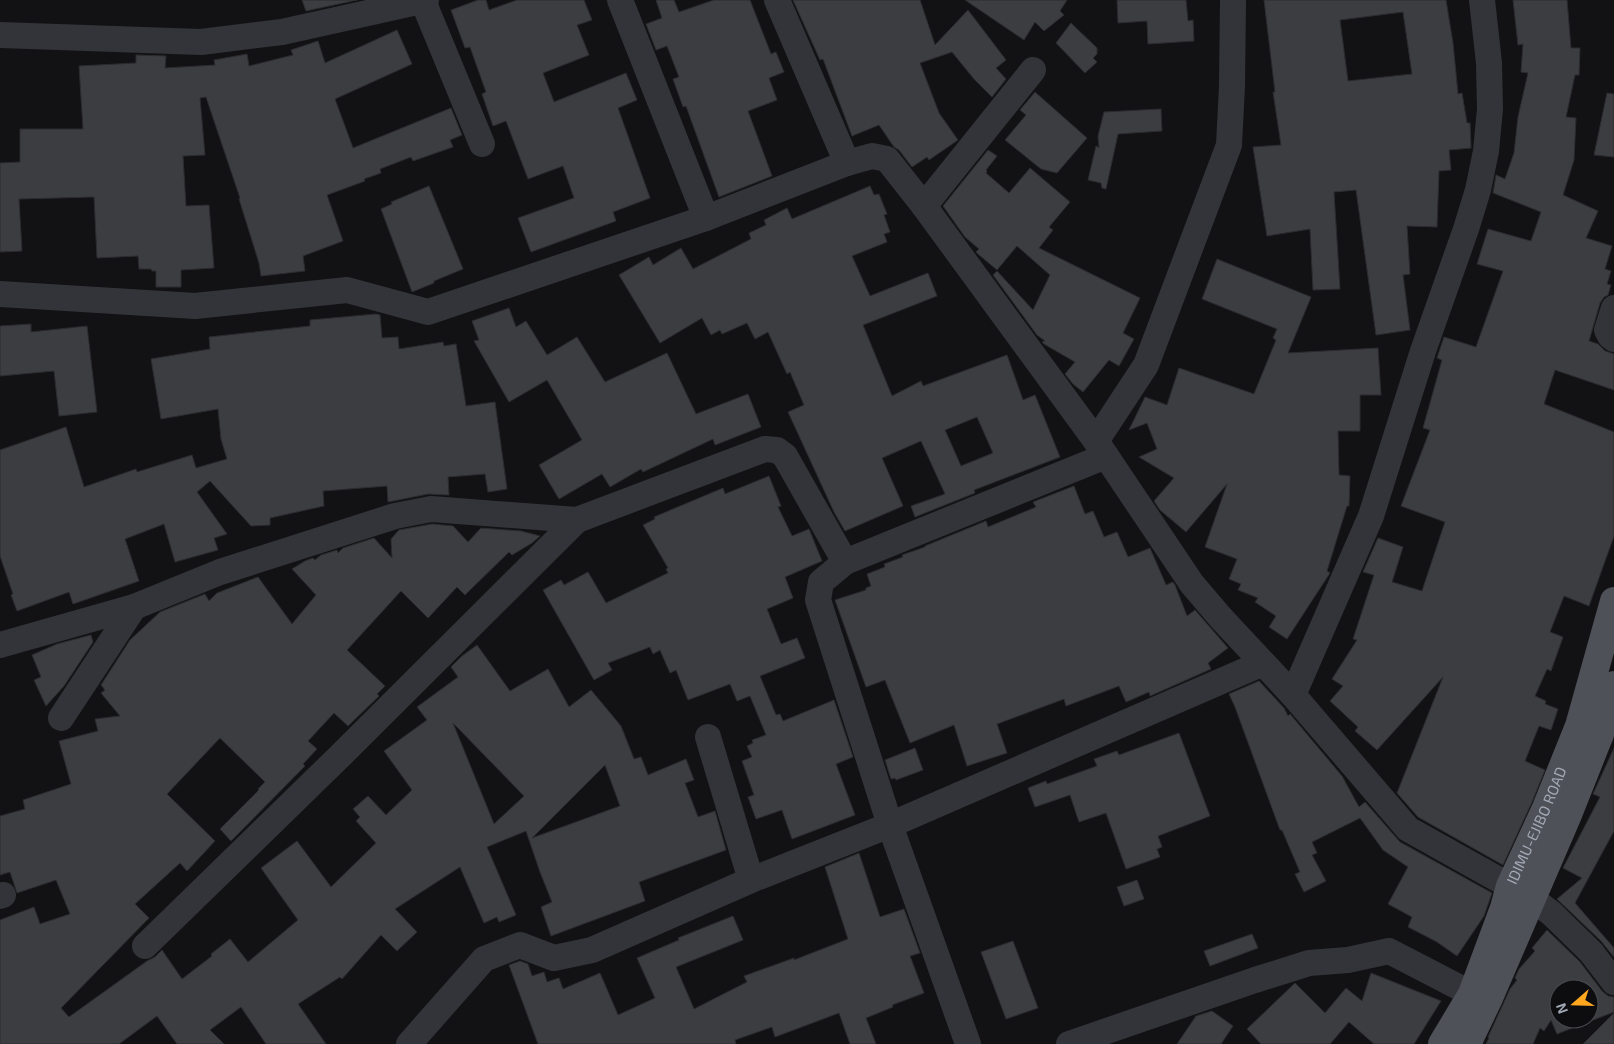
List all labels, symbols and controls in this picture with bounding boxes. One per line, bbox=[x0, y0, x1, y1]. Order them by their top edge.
street label: IDIMU-EJIBO ROAD bbox=[1502, 764, 1570, 887]
north arrow bbox=[1549, 979, 1599, 1029]
text: N bbox=[1552, 1001, 1571, 1016]

